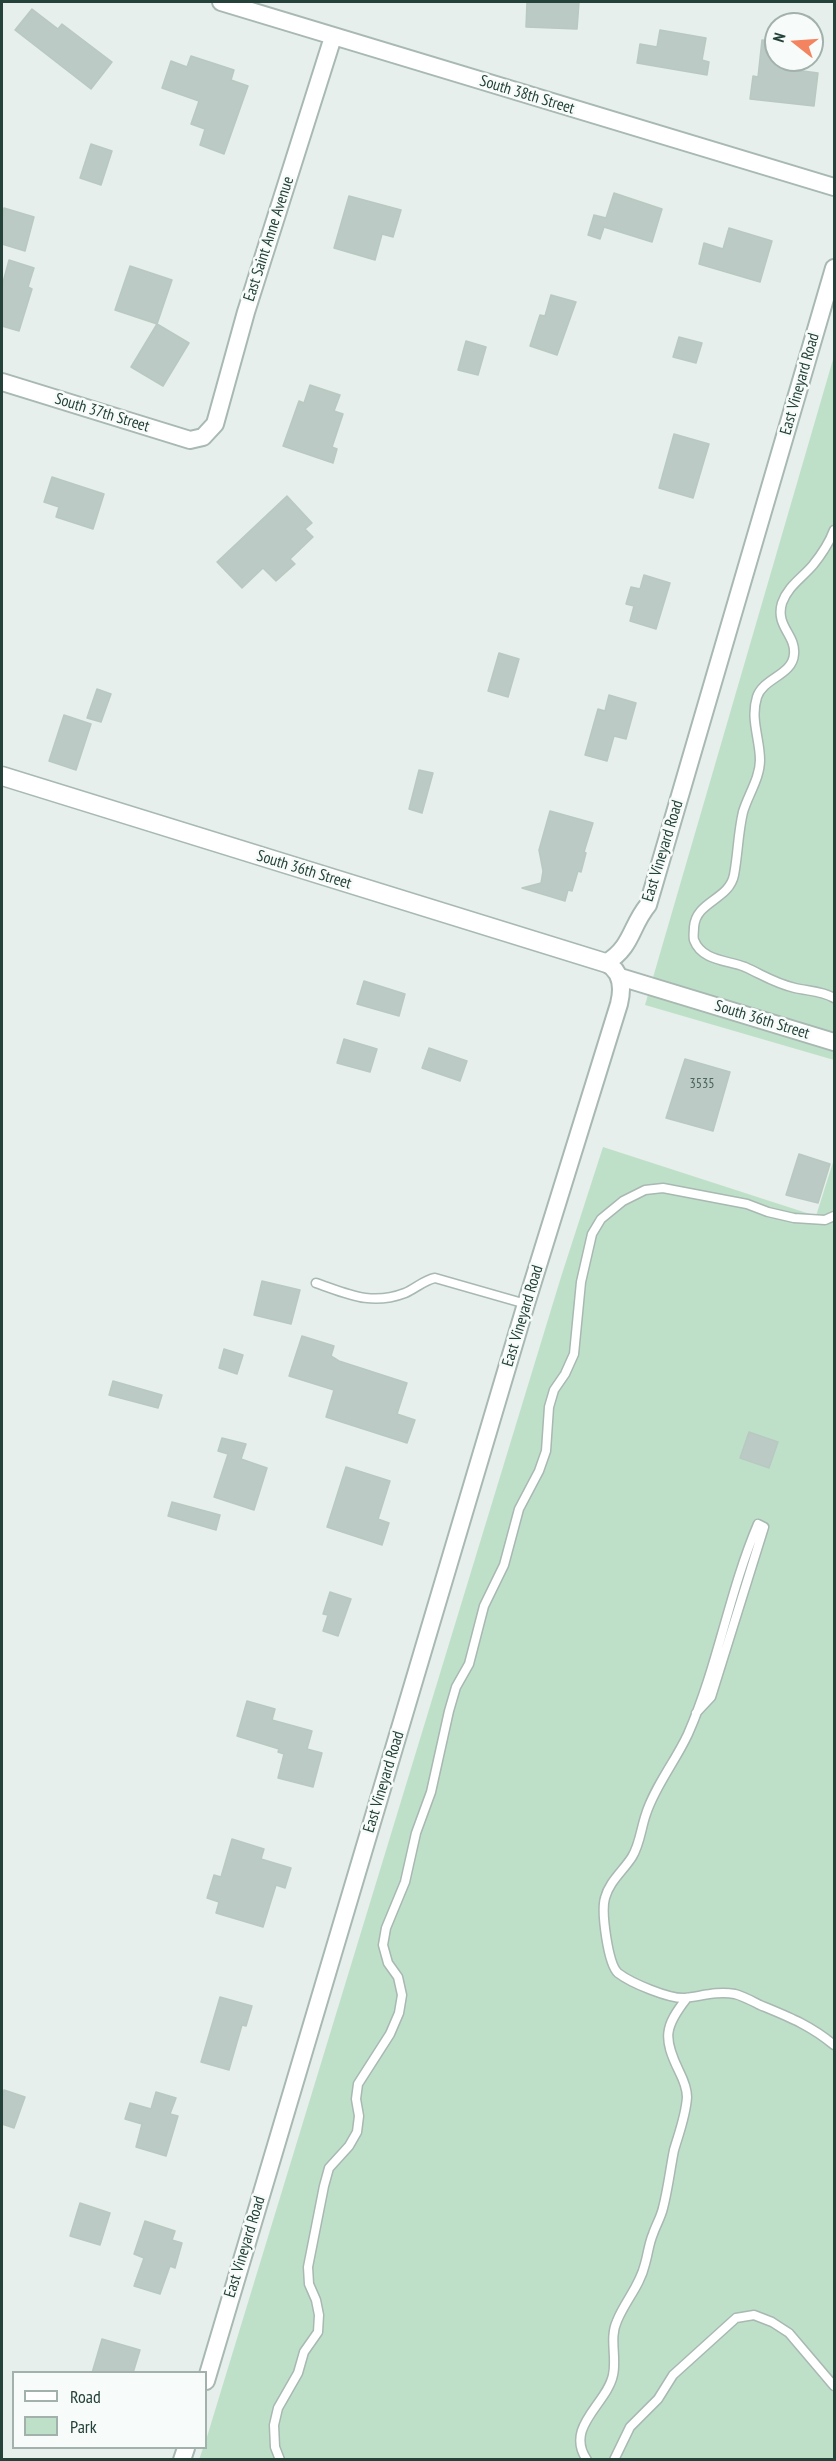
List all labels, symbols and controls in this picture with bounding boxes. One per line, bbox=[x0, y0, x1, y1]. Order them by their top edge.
north arrow bbox=[764, 12, 824, 72]
text: N bbox=[768, 30, 790, 44]
street label: South 38th Street bbox=[477, 72, 577, 118]
street label: East Saint Anne Avenue bbox=[240, 174, 298, 304]
street label: East Vineyard Road bbox=[776, 331, 824, 437]
street label: South 37th Street bbox=[52, 390, 152, 436]
street label: East Vineyard Road bbox=[638, 798, 688, 904]
street label: South 36th Street bbox=[254, 847, 354, 893]
street label: South 36th Street bbox=[712, 997, 812, 1043]
house number: 3535 bbox=[689, 1076, 715, 1092]
street label: East Vineyard Road bbox=[498, 1263, 548, 1369]
street label: East Vineyard Road bbox=[359, 1729, 409, 1835]
street label: East Vineyard Road bbox=[220, 2194, 270, 2300]
legend bbox=[12, 2371, 207, 2449]
text: Road bbox=[70, 2385, 101, 2408]
text: Park bbox=[70, 2415, 97, 2438]

